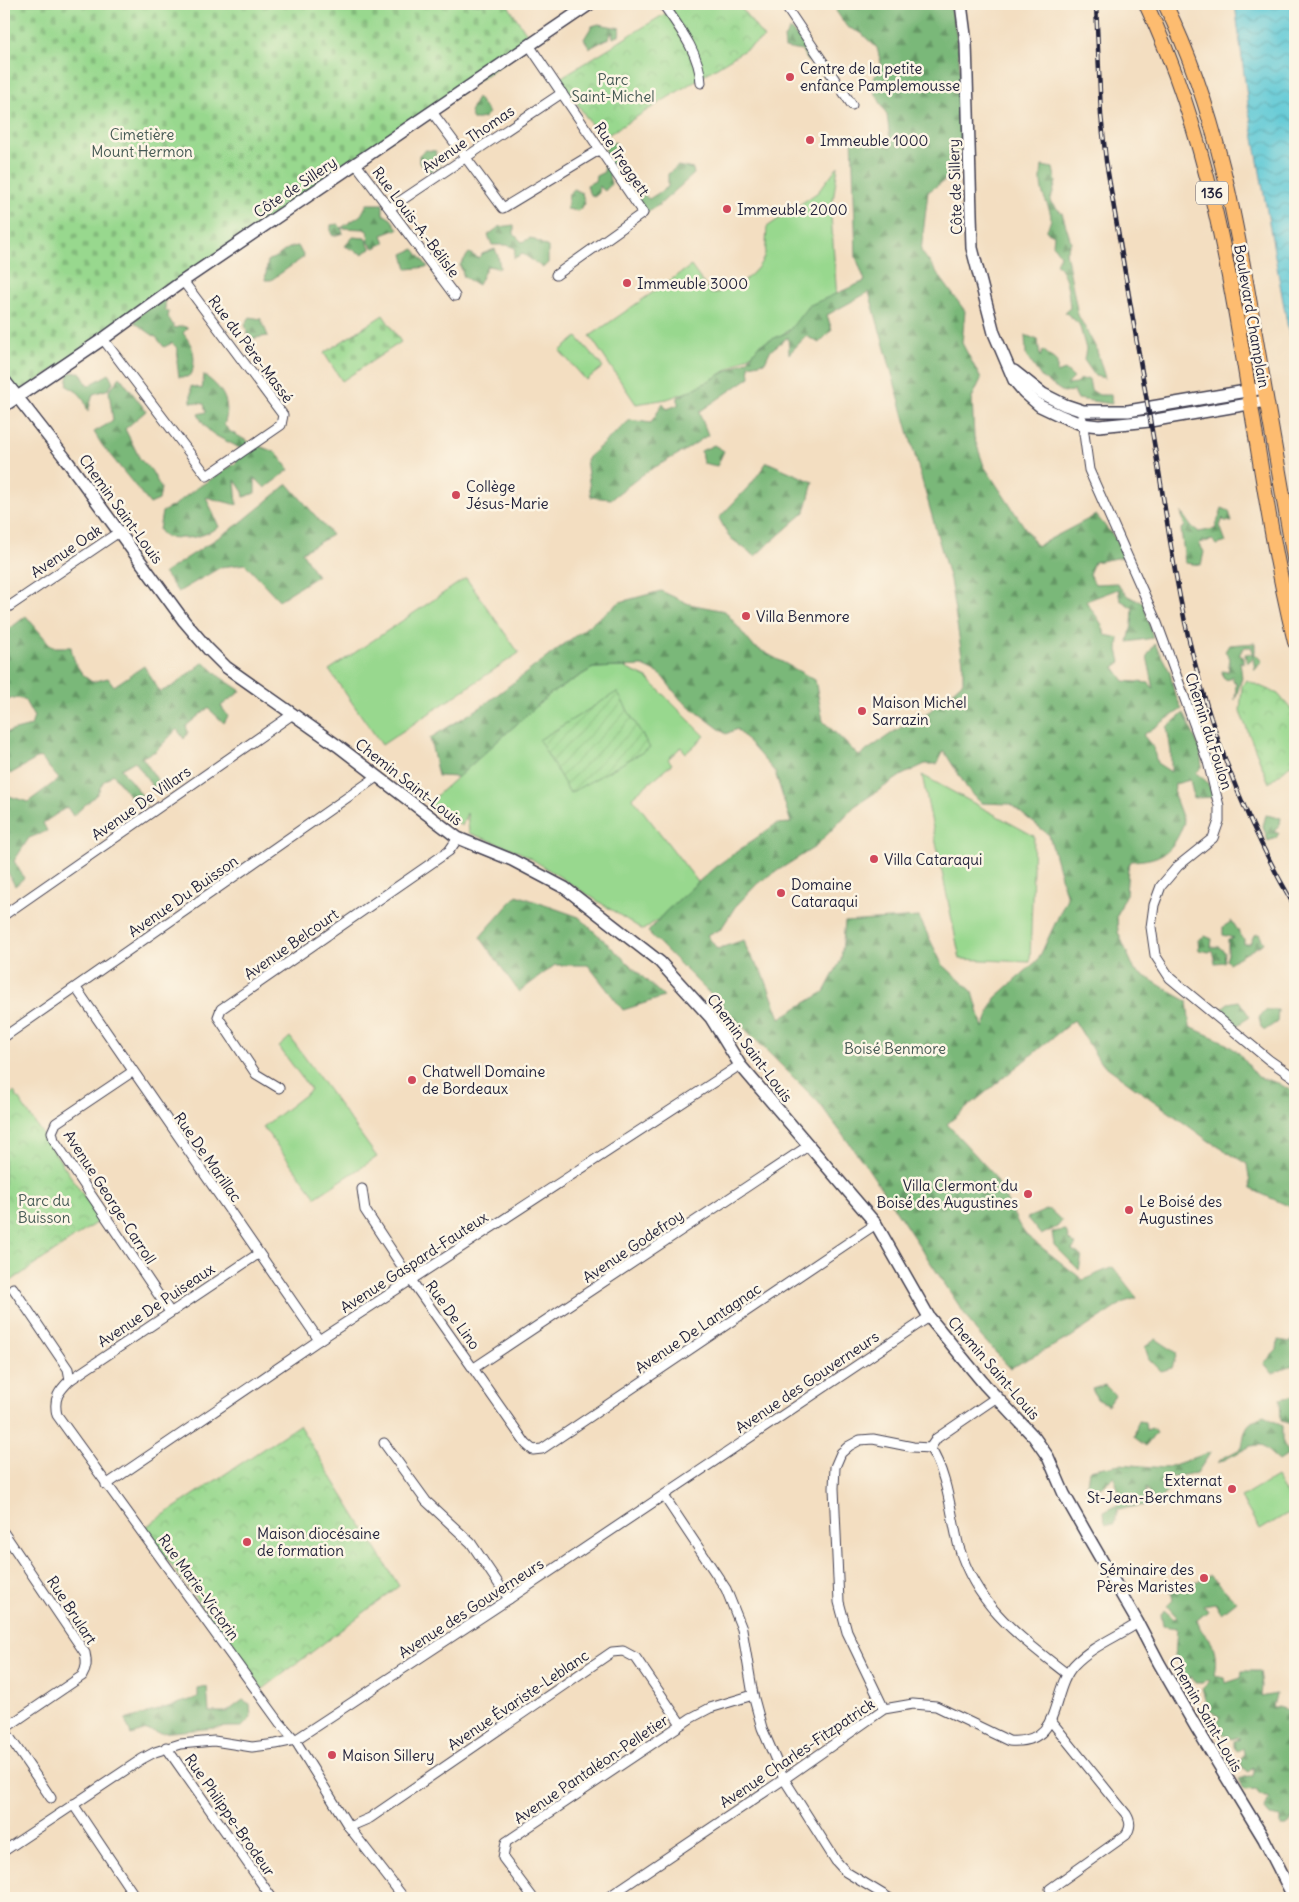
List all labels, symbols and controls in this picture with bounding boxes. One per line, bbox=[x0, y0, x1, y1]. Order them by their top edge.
place label: Centre de la petite enfance Pamplemousse bbox=[800, 59, 960, 95]
park label: Parc Saint-Michel bbox=[571, 70, 655, 106]
marker: Centre de la petite enfance Pamplemousse bbox=[784, 71, 796, 83]
street label: Avenue Thomas bbox=[418, 101, 518, 177]
street label: Rue Treggett bbox=[590, 118, 654, 200]
park label: Cimetière Mount Hermon bbox=[91, 125, 193, 161]
place label: Immeuble 1000 bbox=[820, 131, 928, 150]
marker: Immeuble 1000 bbox=[804, 134, 816, 146]
street label: Côte de Sillery bbox=[944, 139, 966, 235]
street label: Côte de Sillery bbox=[250, 152, 340, 222]
street label: Rue Louis-A.-Bélisle bbox=[368, 163, 464, 281]
road number: 136 bbox=[1196, 182, 1228, 204]
place label: Immeuble 2000 bbox=[737, 200, 848, 219]
marker: Immeuble 2000 bbox=[721, 203, 733, 215]
street label: Boulevard Champlain bbox=[1230, 243, 1274, 390]
place label: Immeuble 3000 bbox=[637, 274, 748, 293]
marker: Immeuble 3000 bbox=[621, 277, 633, 289]
street label: Rue du Père-Massé bbox=[204, 291, 298, 407]
street label: Chemin Saint-Louis bbox=[75, 451, 167, 568]
place label: Collège Jésus-Marie bbox=[466, 477, 549, 513]
marker: Collège Jésus-Marie bbox=[450, 489, 462, 501]
street label: Avenue Oak bbox=[27, 520, 105, 582]
place label: Villa Benmore bbox=[756, 607, 850, 626]
marker: Villa Benmore bbox=[740, 610, 752, 622]
street label: Chemin du Foulon bbox=[1181, 670, 1237, 792]
place label: Maison Michel Sarrazin bbox=[872, 693, 967, 729]
marker: Maison Michel Sarrazin bbox=[856, 705, 868, 717]
street label: Chemin Saint-Louis bbox=[352, 734, 466, 830]
street label: Avenue De Villars bbox=[88, 762, 195, 844]
place label: Villa Cataraqui bbox=[884, 850, 982, 869]
street label: Avenue Du Buisson bbox=[124, 851, 242, 941]
marker: Villa Cataraqui bbox=[868, 853, 880, 865]
place label: Domaine Cataraqui bbox=[791, 875, 858, 911]
marker: Domaine Cataraqui bbox=[775, 887, 787, 899]
street label: Avenue Belcourt bbox=[240, 904, 342, 984]
street label: Chemin Saint-Louis bbox=[703, 990, 797, 1106]
park label: Boisé Benmore bbox=[844, 1039, 946, 1058]
place label: Chatwell Domaine de Bordeaux bbox=[422, 1062, 545, 1098]
marker: Chatwell Domaine de Bordeaux bbox=[406, 1074, 418, 1086]
street label: Rue De Marillac bbox=[170, 1109, 246, 1206]
street label: Avenue George-Carroll bbox=[60, 1127, 160, 1267]
place label: Villa Clermont du Boisé des Augustines bbox=[876, 1176, 1018, 1212]
marker: Villa Clermont du Boisé des Augustines bbox=[1022, 1188, 1034, 1200]
park label: Parc du Buisson bbox=[18, 1191, 71, 1227]
place label: Le Boisé des Augustines bbox=[1139, 1192, 1222, 1228]
marker: Le Boisé des Augustines bbox=[1123, 1204, 1135, 1216]
street label: Avenue Godefroy bbox=[579, 1205, 687, 1287]
street label: Avenue Gaspard-Fauteux bbox=[337, 1207, 492, 1317]
street label: Avenue De Puiseaux bbox=[94, 1259, 219, 1351]
street label: Rue De Lino bbox=[422, 1277, 484, 1353]
street label: Avenue De Lantagnac bbox=[631, 1279, 765, 1377]
street label: Chemin Saint-Louis bbox=[944, 1312, 1044, 1424]
street label: Avenue des Gouverneurs bbox=[732, 1327, 883, 1437]
place label: Externat St-Jean-Berchmans bbox=[1087, 1471, 1222, 1507]
marker: Externat St-Jean-Berchmans bbox=[1226, 1483, 1238, 1495]
place label: Maison diocésaine de formation bbox=[257, 1524, 380, 1560]
street label: Rue Marie-Victorin bbox=[154, 1530, 244, 1644]
marker: Maison diocésaine de formation bbox=[241, 1536, 253, 1548]
street label: Avenue des Gouverneurs bbox=[395, 1554, 547, 1662]
place label: Séminaire des Pères Maristes bbox=[1097, 1560, 1194, 1596]
street label: Rue Brulart bbox=[43, 1572, 101, 1648]
marker: Séminaire des Pères Maristes bbox=[1198, 1572, 1210, 1584]
street label: Avenue Évariste-Leblanc bbox=[444, 1645, 593, 1754]
street label: Chemin Saint-Louis bbox=[1165, 1653, 1247, 1775]
street label: Avenue Charles-Fitzpatrick bbox=[716, 1694, 878, 1812]
street label: Avenue Pantaléon-Pelletier bbox=[510, 1710, 672, 1828]
place label: Maison Sillery bbox=[342, 1746, 435, 1765]
marker: Maison Sillery bbox=[326, 1749, 338, 1761]
street label: Rue Philippe-Brodeur bbox=[181, 1750, 279, 1880]

